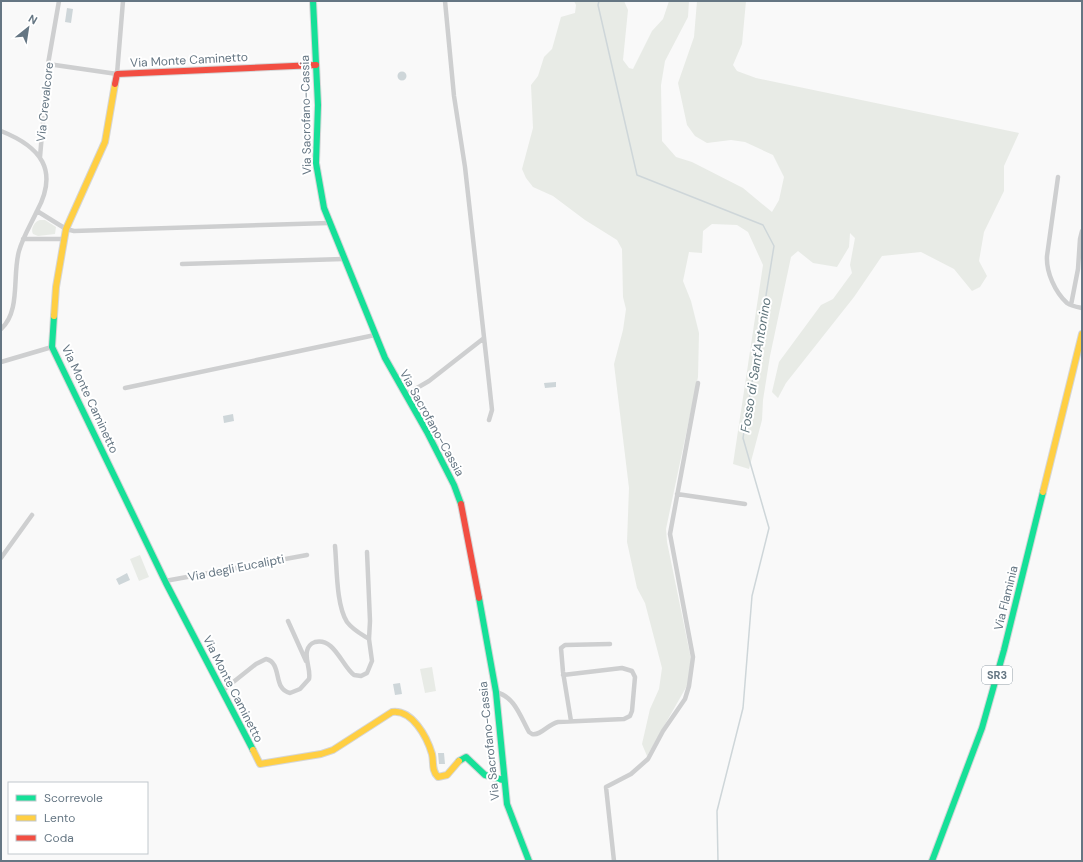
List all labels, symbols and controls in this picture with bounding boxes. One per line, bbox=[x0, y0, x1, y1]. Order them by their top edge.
north arrow bbox=[8, 8, 48, 48]
text: N bbox=[26, 11, 40, 27]
street label: Via Monte Caminetto bbox=[130, 49, 248, 71]
street label: Via Sacrofano-Cassia bbox=[297, 55, 315, 175]
street label: Via Crevalcore bbox=[33, 61, 57, 143]
water label: Fosso di Sant'Antonino bbox=[736, 296, 775, 434]
street label: Via Monte Caminetto bbox=[58, 342, 122, 456]
street label: Via Sacrofano-Cassia bbox=[396, 367, 468, 479]
street label: Via degli Eucalipti bbox=[186, 551, 286, 585]
street label: Via Flaminia bbox=[990, 564, 1022, 632]
street label: Via Monte Caminetto bbox=[199, 633, 267, 745]
road number: SR3 bbox=[982, 666, 1012, 684]
street label: Via Sacrofano-Cassia bbox=[475, 681, 503, 801]
legend bbox=[8, 782, 148, 854]
text: Scorrevole bbox=[44, 790, 103, 806]
text: Lento bbox=[44, 810, 75, 826]
text: Coda bbox=[44, 830, 74, 846]

